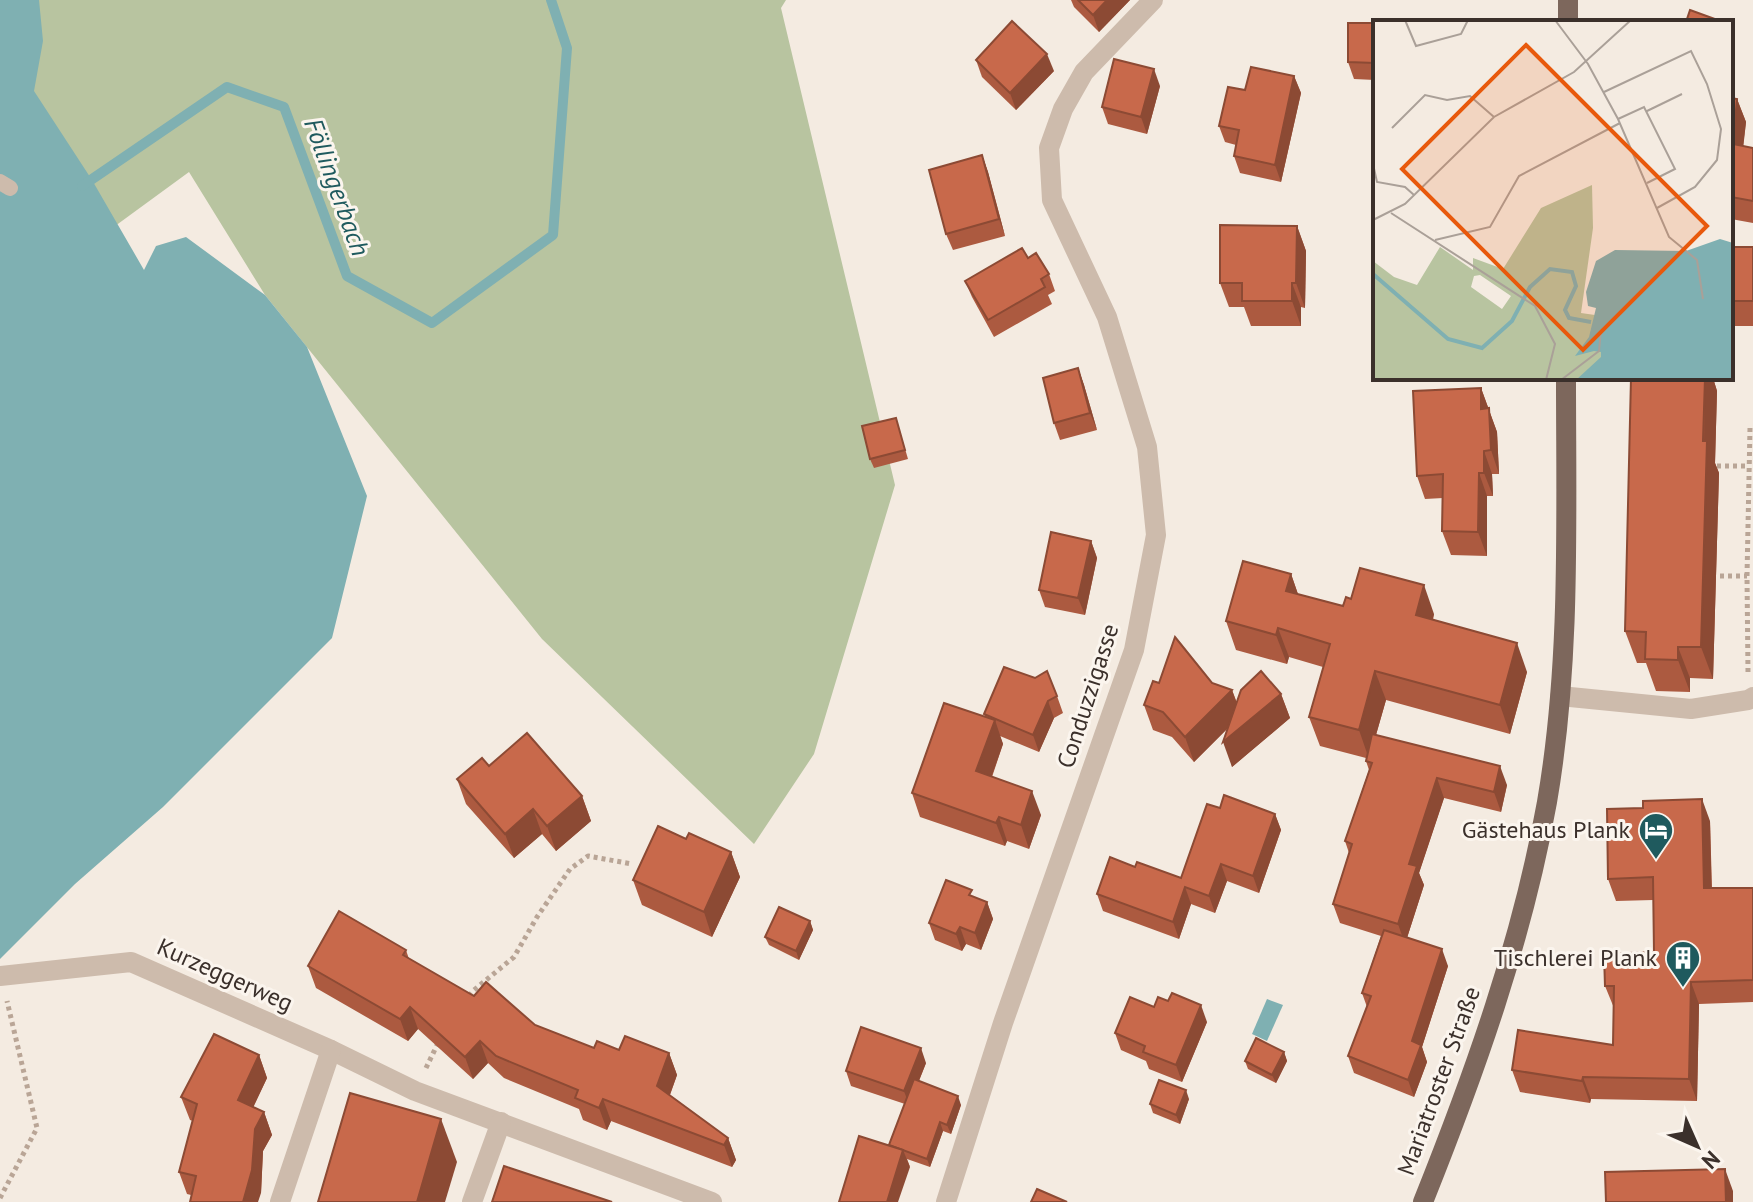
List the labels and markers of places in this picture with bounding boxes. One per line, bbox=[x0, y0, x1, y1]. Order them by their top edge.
hotel icon: Gästehaus Plank bbox=[1637, 811, 1675, 861]
place label: Gästehaus Plank bbox=[1462, 814, 1630, 845]
building icon: Tischlerei Plank bbox=[1664, 939, 1702, 989]
place label: Tischlerei Plank bbox=[1494, 942, 1657, 973]

